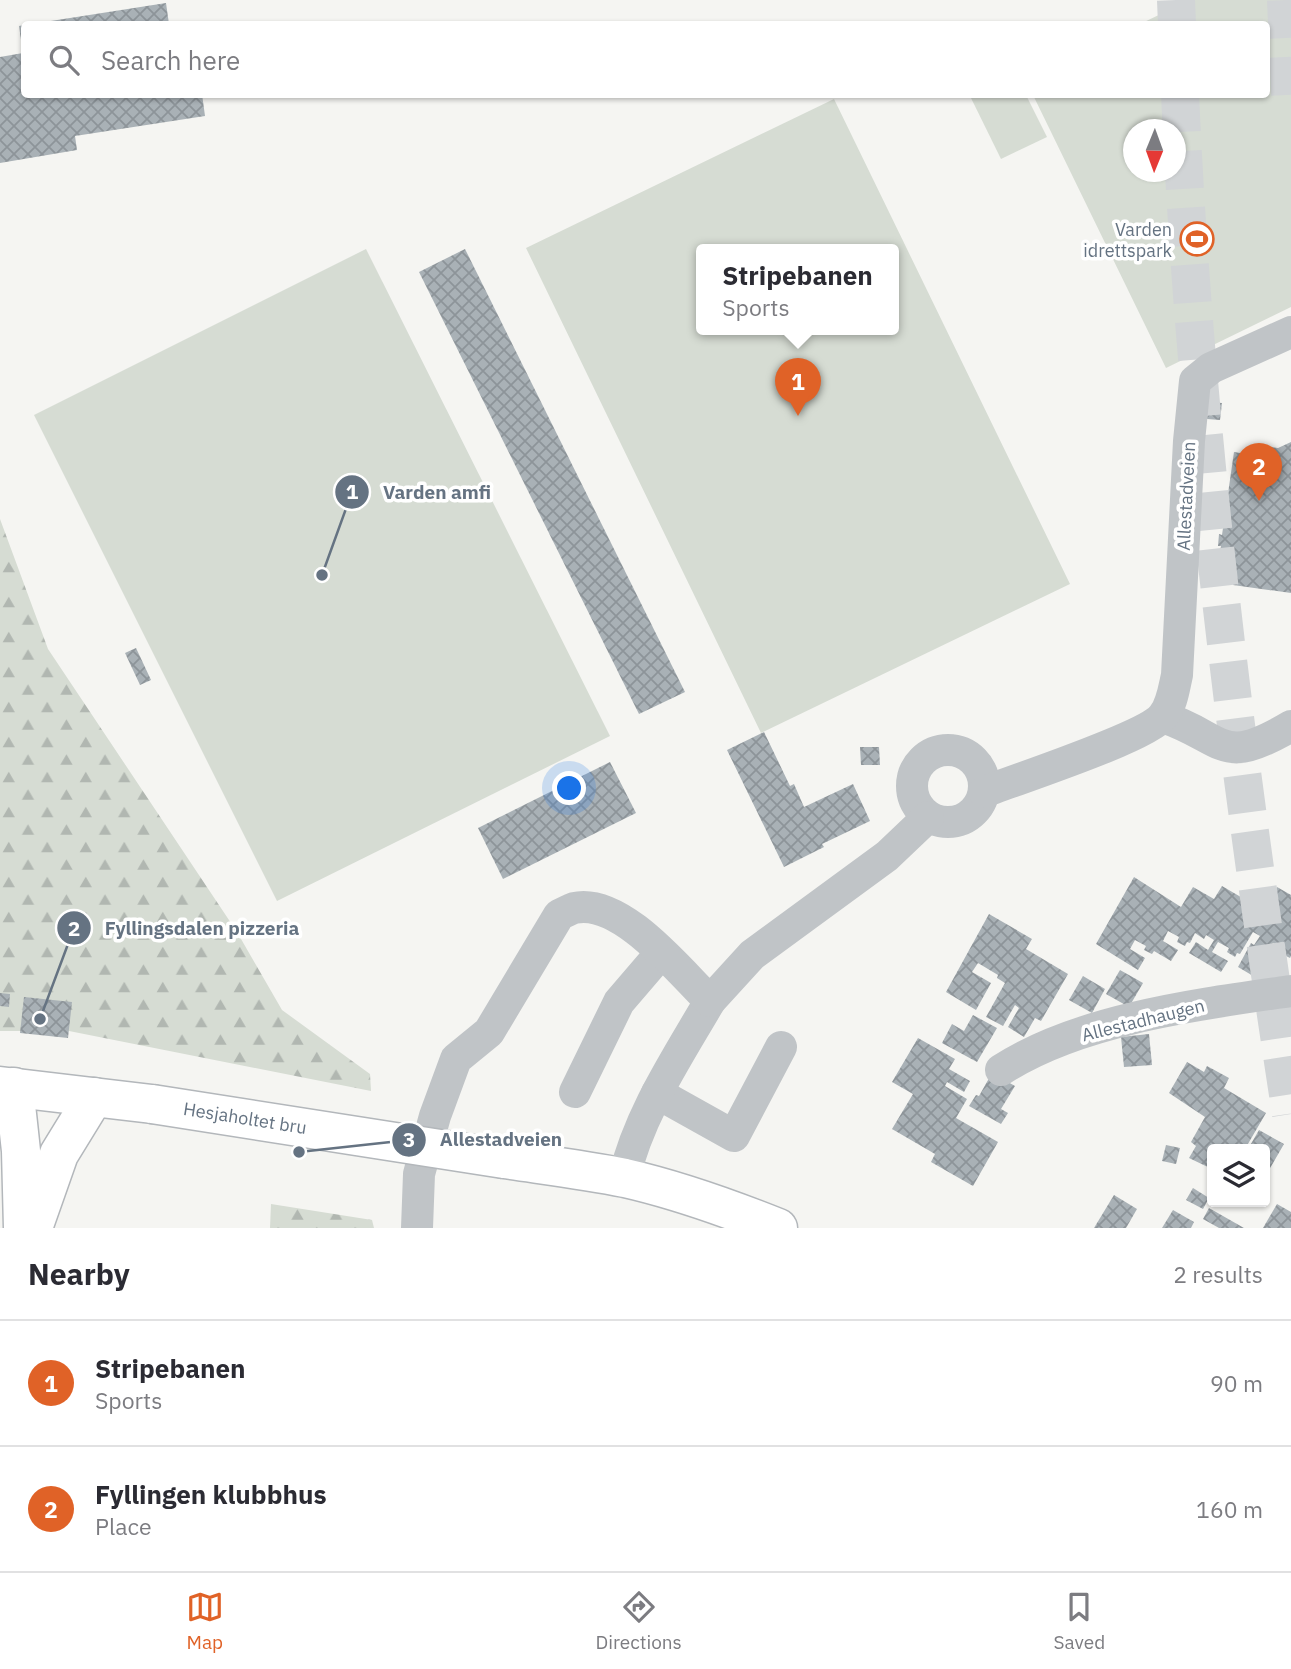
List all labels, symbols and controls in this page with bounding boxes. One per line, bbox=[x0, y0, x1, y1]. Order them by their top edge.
search box bbox=[21, 21, 1270, 98]
icon: search bbox=[45, 41, 83, 79]
text: Search here bbox=[101, 43, 240, 77]
north arrow bbox=[1123, 119, 1186, 182]
place label: Varden idrettspark bbox=[1083, 218, 1173, 262]
sports icon: Varden idrettspark bbox=[1178, 220, 1216, 258]
popup bbox=[696, 244, 899, 335]
text: Stripebanen bbox=[722, 258, 873, 292]
text: Sports bbox=[722, 292, 790, 322]
pin: 1 bbox=[775, 358, 821, 416]
street label: Allestadveien bbox=[1172, 441, 1200, 551]
pin: 2 bbox=[1236, 443, 1282, 501]
callout: Varden amfi bbox=[334, 472, 505, 512]
text: 1 bbox=[346, 477, 359, 505]
text: Varden amfi bbox=[383, 480, 491, 504]
your location bbox=[552, 771, 586, 805]
callout: Fyllingsdalen pizzeria bbox=[56, 908, 314, 948]
text: 2 bbox=[68, 914, 80, 942]
text: Fyllingsdalen pizzeria bbox=[105, 916, 300, 940]
street label: Allestadhaugen bbox=[1079, 994, 1207, 1046]
street label: Hesjaholtet bru bbox=[182, 1097, 308, 1139]
callout: Allestadveien bbox=[391, 1120, 577, 1160]
text: 3 bbox=[403, 1125, 415, 1153]
text: Allestadveien bbox=[440, 1127, 562, 1151]
map controls bbox=[1207, 1144, 1270, 1207]
button: layers bbox=[1207, 1144, 1270, 1207]
text: Nearby bbox=[28, 1254, 130, 1293]
text: 2 results bbox=[1173, 1259, 1263, 1289]
text: Stripebanen bbox=[95, 1351, 246, 1385]
text: 1 bbox=[44, 1368, 58, 1398]
text: 90 m bbox=[1210, 1368, 1263, 1398]
text: Sports bbox=[95, 1385, 162, 1415]
text: Fyllingen klubbhus bbox=[95, 1477, 327, 1511]
text: 2 bbox=[44, 1494, 58, 1524]
text: 160 m bbox=[1196, 1494, 1263, 1524]
text: Place bbox=[95, 1511, 152, 1541]
tab: Map bbox=[186, 1588, 224, 1654]
tab: Directions bbox=[595, 1588, 682, 1654]
tab: Saved bbox=[1054, 1588, 1105, 1654]

